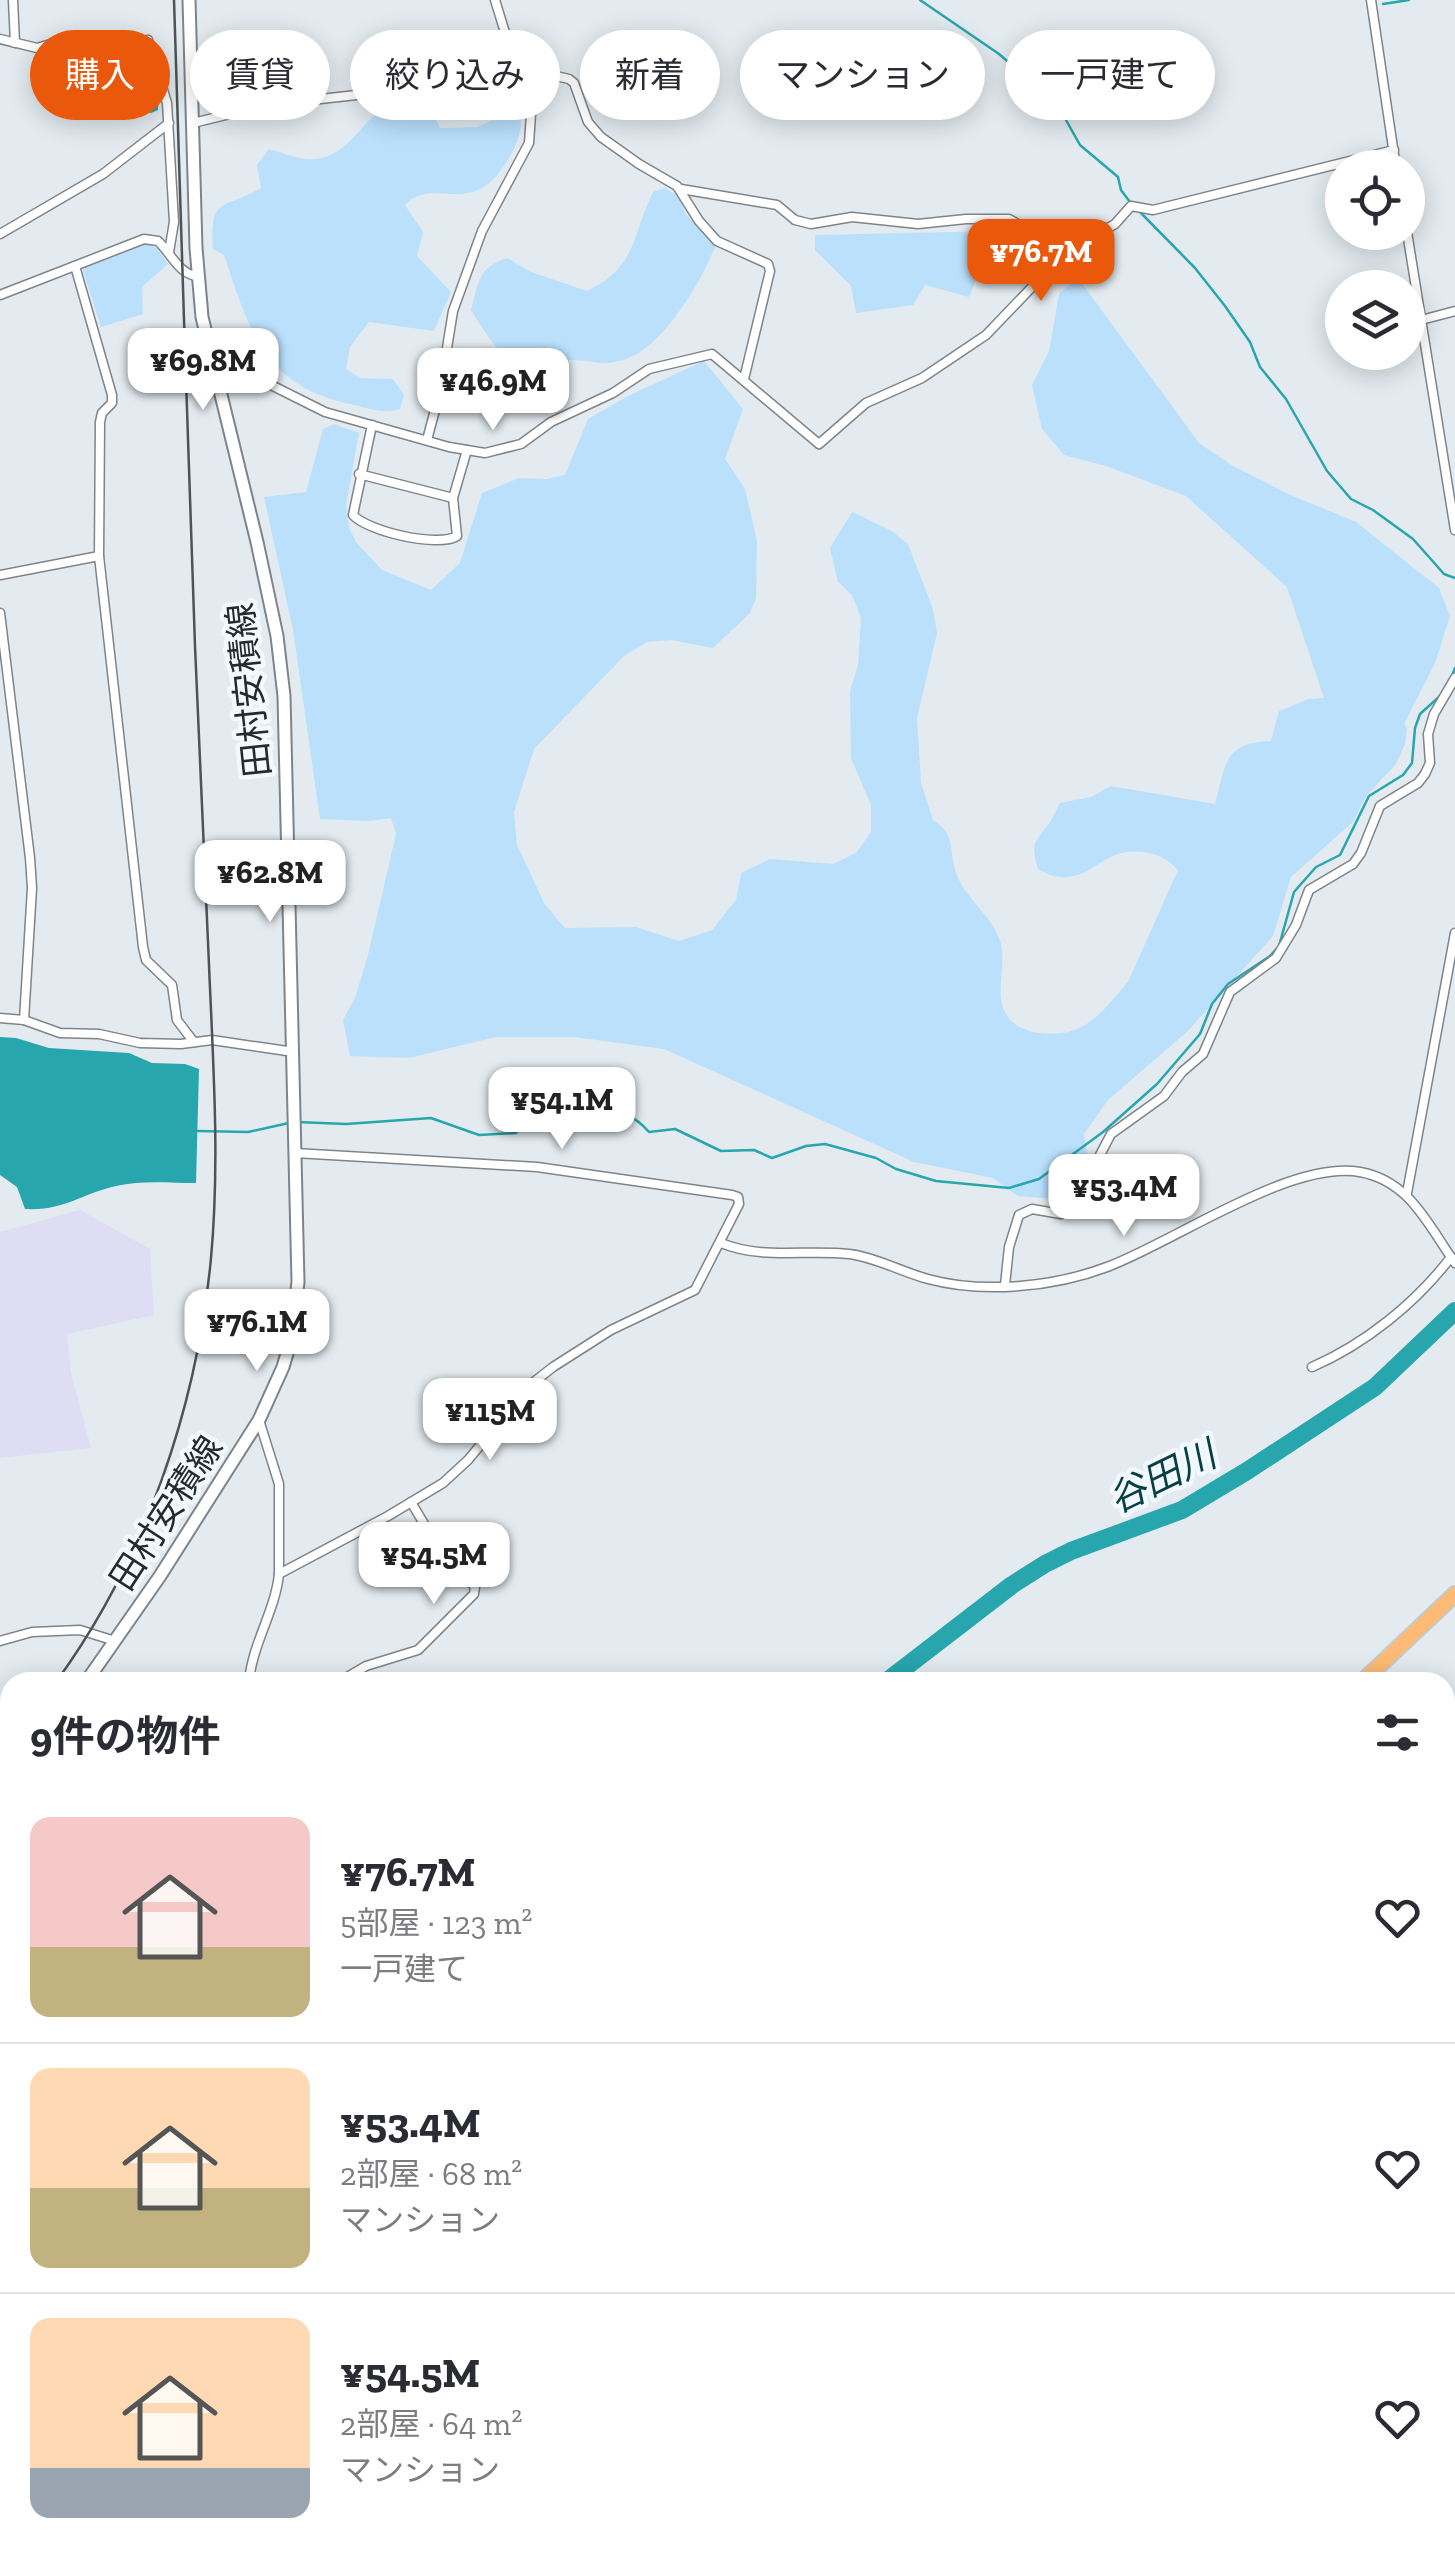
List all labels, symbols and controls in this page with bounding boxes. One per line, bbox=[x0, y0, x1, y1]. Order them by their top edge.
chip: 購入 bbox=[30, 30, 170, 120]
chip: 賃貸 bbox=[190, 30, 330, 120]
chip: 絞り込み bbox=[350, 30, 560, 120]
chip: 新着 bbox=[580, 30, 720, 120]
chip: マンション bbox=[740, 30, 985, 120]
chip: 一戸建て bbox=[1005, 30, 1215, 120]
map controls bbox=[1325, 150, 1425, 370]
button: locate bbox=[1325, 150, 1425, 250]
pin: ¥76.7M bbox=[960, 219, 1122, 304]
text: ¥76.7M bbox=[989, 232, 1093, 270]
button: layers bbox=[1325, 270, 1425, 370]
pin: ¥69.8M bbox=[122, 328, 284, 413]
text: ¥69.8M bbox=[150, 341, 256, 379]
pin: ¥46.9M bbox=[412, 348, 574, 433]
text: ¥46.9M bbox=[439, 361, 547, 399]
street label: 田村安積線 bbox=[219, 601, 279, 779]
pin: ¥62.8M bbox=[189, 840, 351, 925]
text: ¥62.8M bbox=[217, 853, 323, 891]
pin: ¥54.1M bbox=[481, 1067, 643, 1152]
text: ¥54.1M bbox=[510, 1080, 614, 1118]
pin: ¥53.4M bbox=[1043, 1154, 1205, 1239]
text: ¥53.4M bbox=[1070, 1167, 1178, 1205]
pin: ¥76.1M bbox=[176, 1289, 338, 1374]
text: ¥76.1M bbox=[206, 1302, 308, 1340]
pin: ¥115M bbox=[420, 1378, 560, 1463]
text: ¥115M bbox=[445, 1391, 535, 1429]
street label: 田村安積線 bbox=[101, 1428, 231, 1598]
water label: 谷田川 bbox=[1101, 1430, 1227, 1523]
pin: ¥54.5M bbox=[353, 1522, 515, 1607]
text: ¥54.5M bbox=[381, 1535, 487, 1573]
icon: filters bbox=[1370, 1705, 1425, 1760]
text: 9件の物件 bbox=[30, 1711, 220, 1762]
text: ¥76.7M bbox=[340, 1846, 475, 1897]
icon: home bbox=[110, 1857, 230, 1977]
icon: heart bbox=[1370, 1890, 1425, 1945]
text: 5部屋 · 123 m² bbox=[340, 1904, 532, 1942]
text: 一戸建て bbox=[340, 1950, 468, 1988]
text: ¥53.4M bbox=[340, 2097, 481, 2148]
icon: home bbox=[110, 2108, 230, 2228]
icon: heart bbox=[1370, 2141, 1425, 2196]
text: 2部屋 · 68 m² bbox=[340, 2155, 522, 2193]
text: マンション bbox=[340, 2201, 500, 2239]
text: ¥54.5M bbox=[340, 2347, 480, 2398]
icon: home bbox=[110, 2358, 230, 2478]
icon: heart bbox=[1370, 2391, 1425, 2446]
text: 2部屋 · 64 m² bbox=[340, 2405, 522, 2443]
text: マンション bbox=[340, 2451, 500, 2489]

